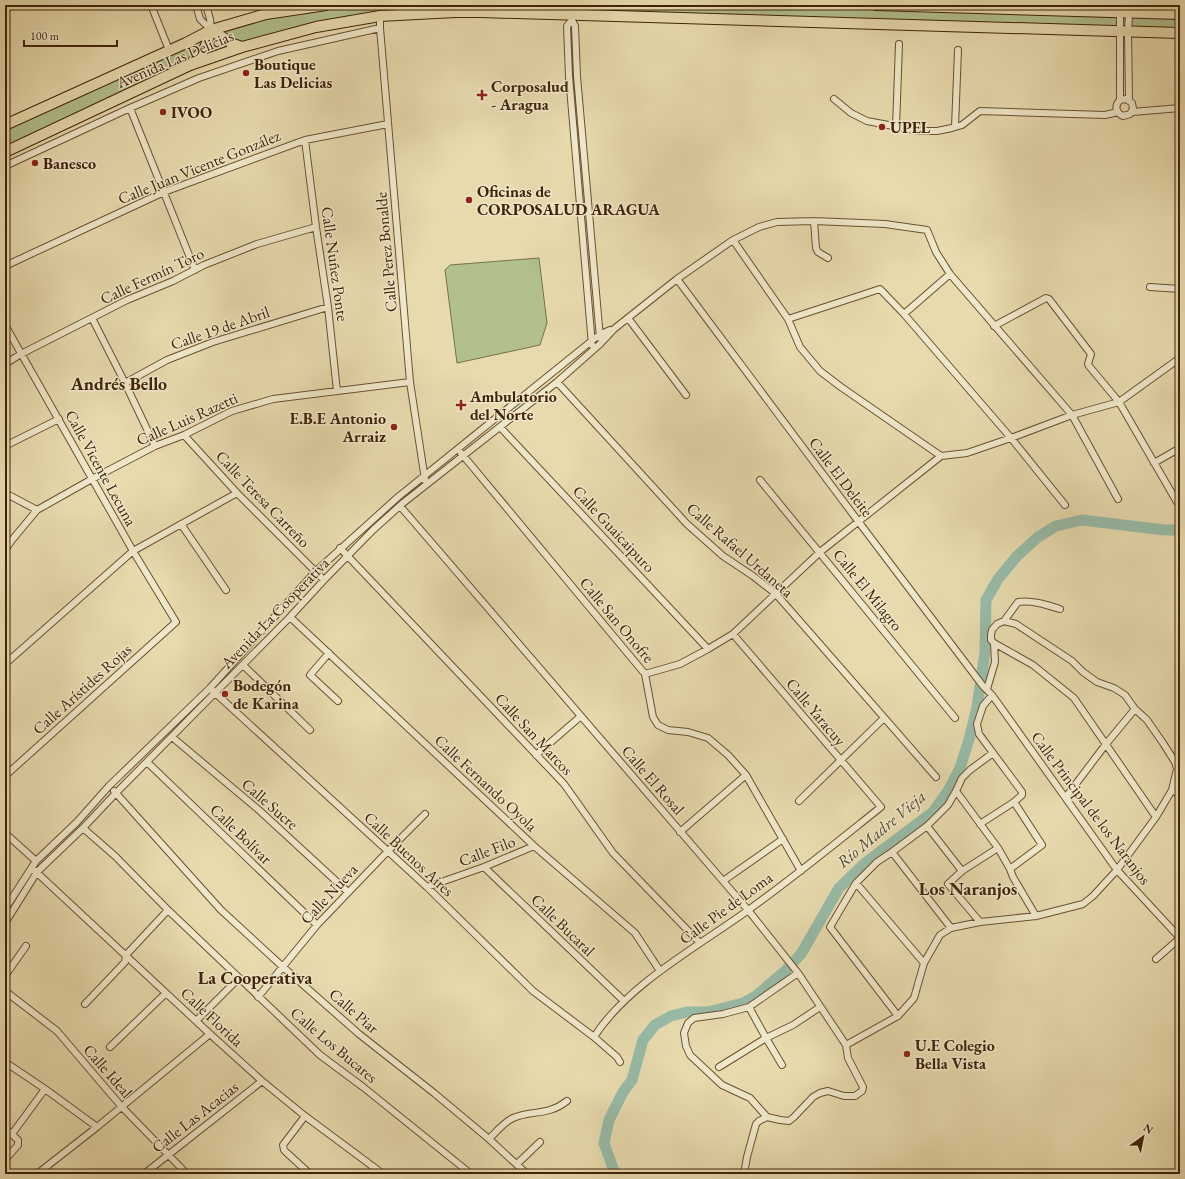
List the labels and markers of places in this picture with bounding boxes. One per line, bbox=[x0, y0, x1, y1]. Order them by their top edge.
place label: Boutique Las Delicias bbox=[254, 54, 332, 93]
marker: Boutique Las Delicias bbox=[241, 68, 251, 78]
place label: Corposalud - Aragua bbox=[491, 76, 569, 115]
marker: Corposalud - Aragua bbox=[476, 89, 488, 101]
place label: IVOO bbox=[171, 102, 212, 123]
marker: IVOO bbox=[158, 107, 168, 117]
place label: UPEL bbox=[890, 117, 931, 138]
marker: UPEL bbox=[877, 122, 887, 132]
place label: Banesco bbox=[43, 153, 96, 174]
marker: Banesco bbox=[30, 158, 40, 168]
place label: Oficinas de CORPOSALUD ARAGUA bbox=[477, 181, 660, 220]
marker: Oficinas de CORPOSALUD ARAGUA bbox=[464, 195, 474, 205]
place label: Ambulatorio del Norte bbox=[469, 386, 557, 425]
marker: Ambulatorio del Norte bbox=[455, 399, 467, 411]
place label: E.B.E Antonio Arraiz bbox=[290, 408, 386, 447]
marker: E.B.E Antonio Arraiz bbox=[389, 422, 399, 432]
place label: Bodegón de Karina bbox=[233, 675, 300, 714]
marker: Bodegón de Karina bbox=[220, 689, 230, 699]
place label: U.E Colegio Bella Vista bbox=[915, 1035, 995, 1074]
marker: U.E Colegio Bella Vista bbox=[902, 1049, 912, 1059]

